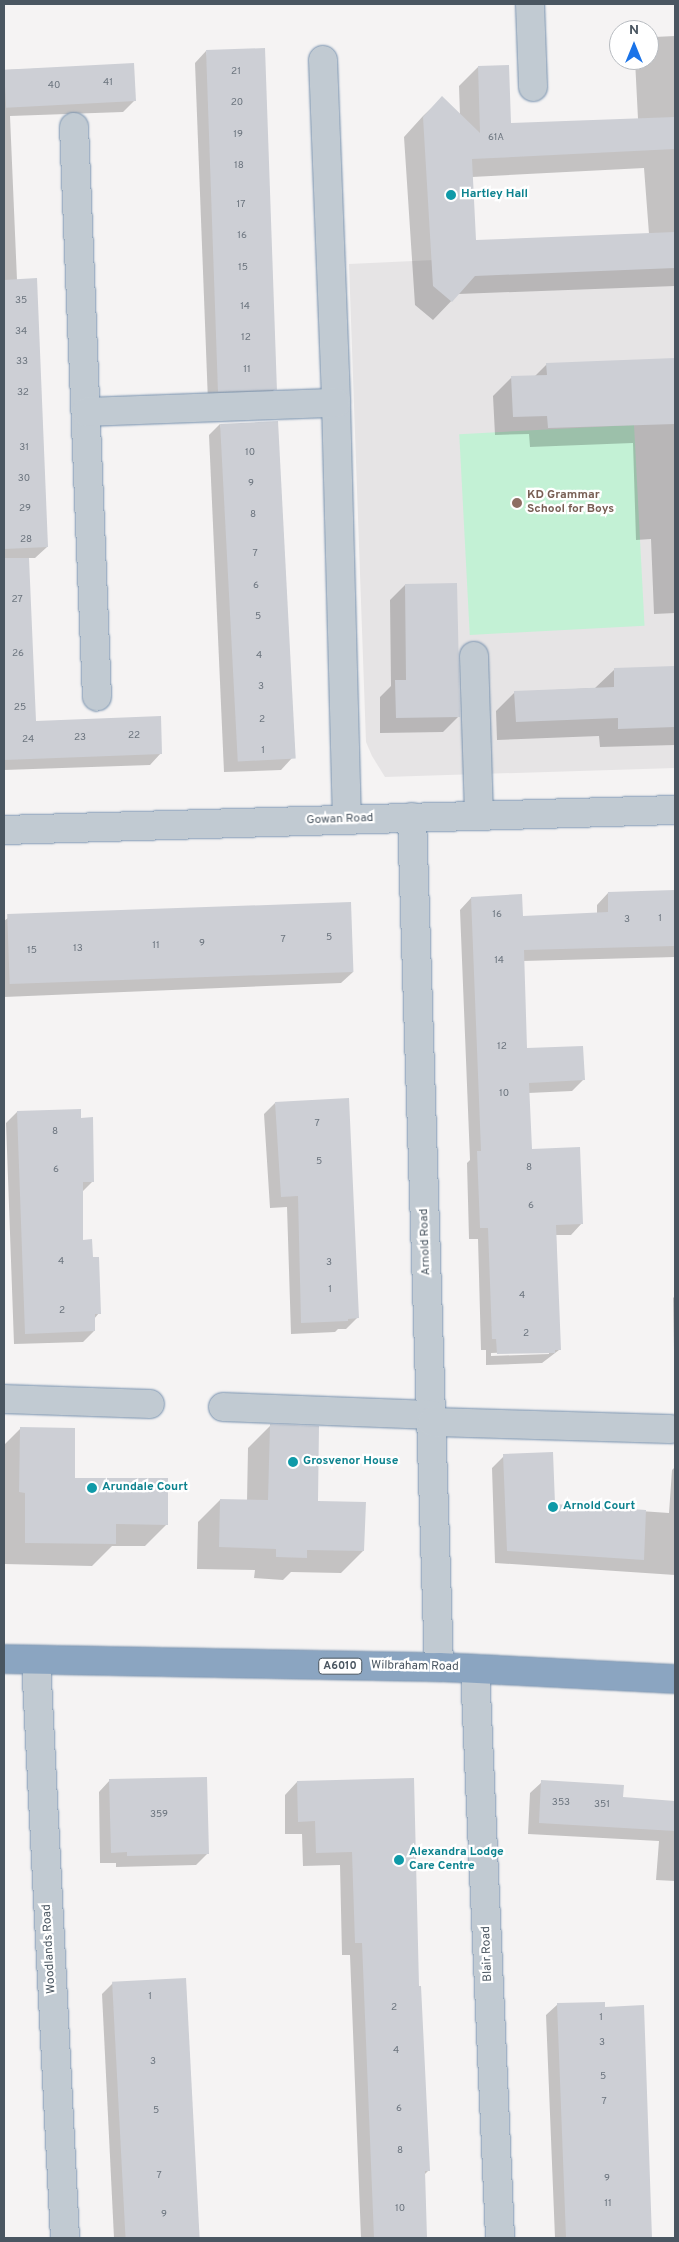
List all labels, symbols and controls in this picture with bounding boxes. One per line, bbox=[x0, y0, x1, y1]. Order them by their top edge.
north arrow bbox=[609, 20, 659, 70]
text: N bbox=[629, 22, 639, 39]
house number: 21 bbox=[231, 66, 241, 78]
house number: 41 bbox=[103, 77, 113, 89]
house number: 40 bbox=[48, 80, 60, 92]
house number: 20 bbox=[231, 97, 243, 109]
house number: 19 bbox=[233, 129, 243, 141]
house number: 61A bbox=[488, 132, 504, 144]
house number: 18 bbox=[234, 160, 244, 172]
place label: Hartley Hall bbox=[461, 188, 528, 202]
marker: Hartley Hall bbox=[445, 189, 457, 201]
house number: 17 bbox=[237, 199, 245, 211]
house number: 16 bbox=[237, 230, 247, 242]
house number: 15 bbox=[238, 262, 248, 274]
house number: 35 bbox=[15, 295, 27, 307]
house number: 14 bbox=[240, 301, 250, 313]
house number: 34 bbox=[15, 326, 27, 338]
house number: 12 bbox=[241, 332, 251, 344]
house number: 33 bbox=[16, 356, 28, 368]
house number: 11 bbox=[243, 364, 251, 376]
house number: 32 bbox=[17, 387, 29, 399]
house number: 31 bbox=[19, 442, 29, 454]
house number: 10 bbox=[245, 447, 255, 459]
house number: 30 bbox=[18, 473, 30, 485]
house number: 9 bbox=[248, 478, 254, 490]
place label: KD Grammar School for Boys bbox=[527, 489, 614, 517]
marker: KD Grammar School for Boys bbox=[511, 497, 523, 509]
house number: 29 bbox=[19, 503, 31, 515]
house number: 8 bbox=[250, 509, 256, 521]
house number: 28 bbox=[20, 534, 32, 546]
house number: 7 bbox=[252, 548, 258, 560]
house number: 6 bbox=[253, 580, 259, 592]
house number: 27 bbox=[11, 594, 23, 606]
house number: 5 bbox=[255, 611, 261, 623]
house number: 26 bbox=[12, 648, 24, 660]
house number: 4 bbox=[256, 650, 262, 662]
house number: 3 bbox=[258, 681, 264, 693]
house number: 25 bbox=[14, 702, 26, 714]
house number: 2 bbox=[259, 714, 265, 726]
house number: 22 bbox=[128, 730, 140, 742]
house number: 23 bbox=[74, 732, 86, 744]
house number: 24 bbox=[22, 734, 34, 746]
house number: 1 bbox=[261, 745, 265, 757]
street label: Gowan Road bbox=[306, 812, 374, 828]
house number: 16 bbox=[492, 909, 502, 921]
house number: 1 bbox=[658, 913, 662, 925]
house number: 3 bbox=[624, 914, 630, 926]
house number: 5 bbox=[326, 932, 332, 944]
house number: 7 bbox=[280, 934, 286, 946]
house number: 9 bbox=[199, 938, 205, 950]
house number: 11 bbox=[152, 940, 160, 952]
house number: 13 bbox=[73, 943, 83, 955]
house number: 15 bbox=[27, 945, 37, 957]
house number: 14 bbox=[494, 955, 504, 967]
house number: 12 bbox=[497, 1041, 507, 1053]
house number: 10 bbox=[499, 1088, 509, 1100]
house number: 7 bbox=[314, 1118, 320, 1130]
house number: 8 bbox=[52, 1126, 58, 1138]
house number: 5 bbox=[316, 1156, 322, 1168]
house number: 8 bbox=[526, 1162, 532, 1174]
house number: 6 bbox=[53, 1164, 59, 1176]
house number: 6 bbox=[528, 1200, 534, 1212]
street label: Arnold Road bbox=[418, 1208, 434, 1276]
house number: 4 bbox=[58, 1256, 64, 1268]
house number: 3 bbox=[326, 1257, 332, 1269]
house number: 1 bbox=[328, 1284, 332, 1296]
house number: 4 bbox=[519, 1290, 525, 1302]
house number: 2 bbox=[59, 1305, 65, 1317]
house number: 2 bbox=[523, 1328, 529, 1340]
place label: Grosvenor House bbox=[303, 1455, 398, 1469]
marker: Grosvenor House bbox=[287, 1456, 299, 1468]
place label: Arundale Court bbox=[102, 1481, 188, 1495]
marker: Arundale Court bbox=[86, 1482, 98, 1494]
place label: Arnold Court bbox=[563, 1500, 635, 1514]
marker: Arnold Court bbox=[547, 1501, 559, 1513]
road number: A6010 bbox=[318, 1658, 362, 1674]
street label: Wilbraham Road bbox=[371, 1659, 459, 1675]
house number: 353 bbox=[552, 1797, 570, 1809]
house number: 351 bbox=[594, 1799, 610, 1811]
house number: 359 bbox=[150, 1809, 168, 1821]
place label: Alexandra Lodge Care Centre bbox=[409, 1846, 504, 1874]
marker: Alexandra Lodge Care Centre bbox=[393, 1854, 405, 1866]
street label: Woodlands Road bbox=[40, 1904, 60, 1994]
street label: Blair Road bbox=[480, 1926, 496, 1982]
house number: 1 bbox=[148, 1991, 152, 2003]
house number: 2 bbox=[391, 2002, 397, 2014]
house number: 1 bbox=[599, 2012, 603, 2024]
house number: 3 bbox=[599, 2037, 605, 2049]
house number: 4 bbox=[393, 2045, 399, 2057]
house number: 3 bbox=[150, 2056, 156, 2068]
house number: 5 bbox=[600, 2071, 606, 2083]
house number: 7 bbox=[601, 2096, 607, 2108]
house number: 6 bbox=[396, 2103, 402, 2115]
house number: 5 bbox=[153, 2105, 159, 2117]
house number: 8 bbox=[397, 2145, 403, 2157]
house number: 7 bbox=[156, 2170, 162, 2182]
house number: 9 bbox=[604, 2173, 610, 2185]
house number: 11 bbox=[604, 2198, 612, 2210]
house number: 10 bbox=[395, 2203, 405, 2215]
house number: 9 bbox=[161, 2209, 167, 2221]

